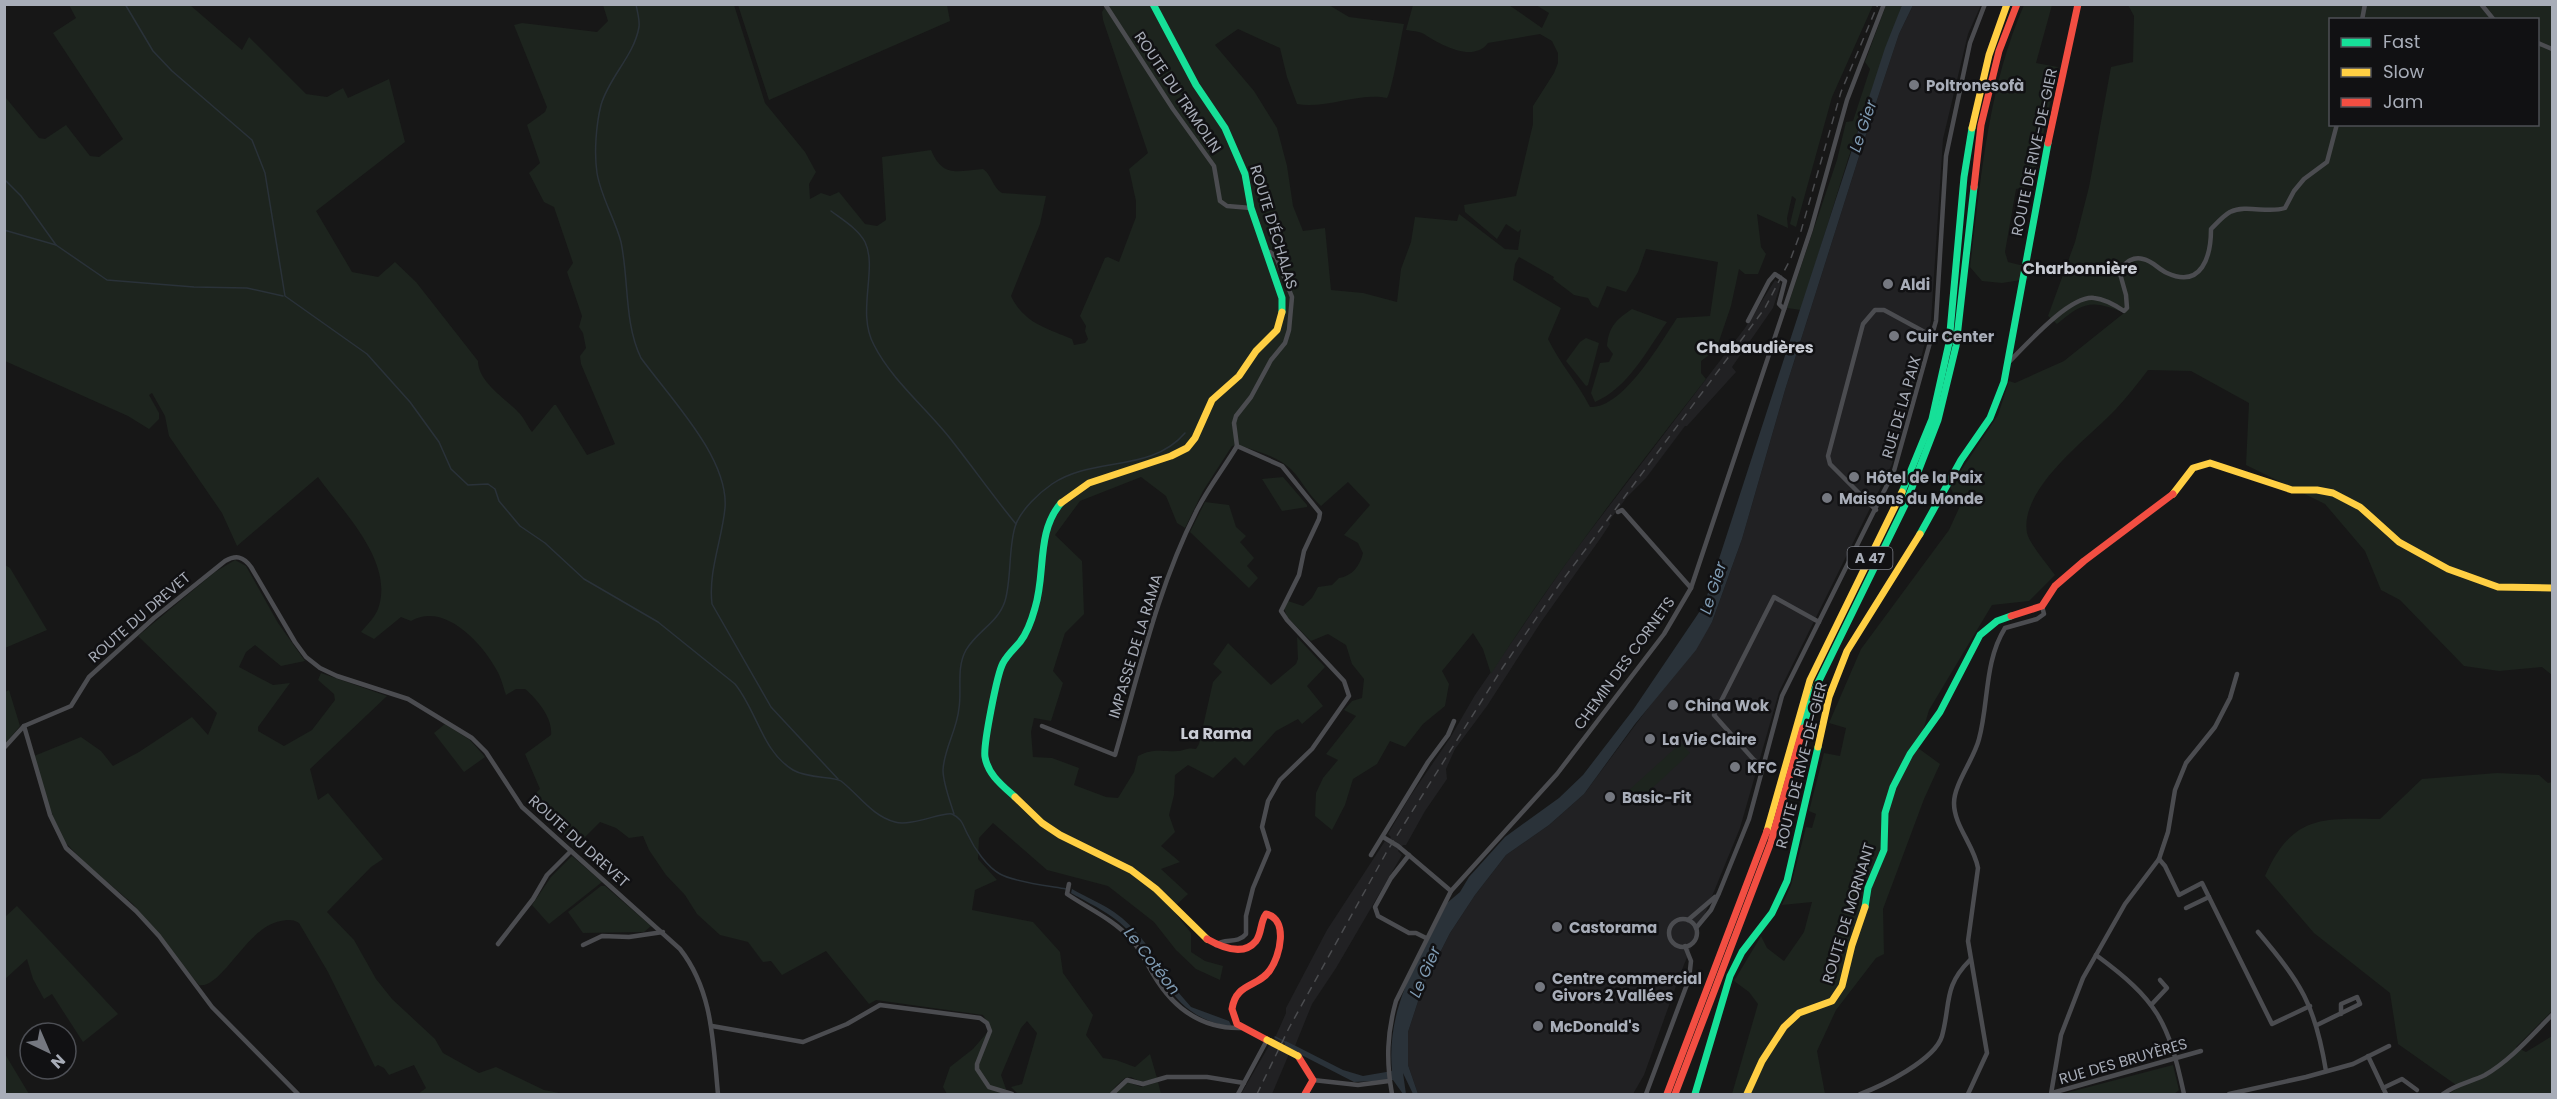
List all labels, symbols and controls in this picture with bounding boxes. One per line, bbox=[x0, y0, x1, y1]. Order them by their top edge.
legend bbox=[2329, 18, 2539, 126]
street label: ROUTE DU TRIMOLIN bbox=[1130, 27, 1226, 157]
text: Fast bbox=[2383, 29, 2420, 54]
text: Slow bbox=[2383, 59, 2425, 84]
street label: ROUTE DE RIVE-DE-GIER bbox=[2006, 66, 2062, 238]
place label: Poltronesofà bbox=[1926, 75, 2024, 96]
marker: Poltronesofà bbox=[1907, 78, 1921, 92]
text: Jam bbox=[2383, 89, 2423, 114]
water label: Le Gier bbox=[1843, 96, 1883, 155]
street label: ROUTE D'ÉCHALAS bbox=[1245, 162, 1303, 292]
district label: Charbonnière bbox=[2023, 257, 2137, 280]
place label: Aldi bbox=[1900, 274, 1930, 295]
marker: Aldi bbox=[1881, 277, 1895, 291]
place label: Cuir Center bbox=[1906, 326, 1995, 347]
marker: Cuir Center bbox=[1887, 329, 1901, 343]
district label: Chabaudières bbox=[1696, 336, 1814, 359]
street label: RUE DE LA PAIX bbox=[1876, 353, 1926, 461]
place label: Hôtel de la Paix bbox=[1866, 467, 1983, 488]
marker: Hôtel de la Paix bbox=[1847, 470, 1861, 484]
place label: Maisons du Monde bbox=[1839, 488, 1983, 509]
marker: Maisons du Monde bbox=[1820, 491, 1834, 505]
road number: A 47 bbox=[1848, 547, 1892, 569]
water label: Le Gier bbox=[1694, 558, 1733, 617]
street label: ROUTE DU DREVET bbox=[83, 567, 195, 667]
street label: IMPASSE DE LA RAMA bbox=[1103, 571, 1167, 721]
street label: CHEMIN DES CORNETS bbox=[1569, 592, 1679, 734]
street label: ROUTE DE RIVE-DE-GIER bbox=[1770, 680, 1832, 850]
place label: China Wok bbox=[1685, 695, 1770, 716]
marker: China Wok bbox=[1666, 698, 1680, 712]
district label: La Rama bbox=[1181, 722, 1252, 745]
place label: La Vie Claire bbox=[1662, 729, 1756, 750]
marker: La Vie Claire bbox=[1643, 732, 1657, 746]
place label: KFC bbox=[1747, 757, 1777, 778]
marker: KFC bbox=[1728, 760, 1742, 774]
place label: Basic-Fit bbox=[1622, 787, 1691, 808]
street label: ROUTE DU DREVET bbox=[524, 790, 634, 892]
marker: Basic-Fit bbox=[1603, 790, 1617, 804]
street label: ROUTE DE MORNANT bbox=[1817, 840, 1879, 986]
place label: Castorama bbox=[1569, 917, 1657, 938]
marker: Castorama bbox=[1550, 920, 1564, 934]
water label: Le Cotéon bbox=[1118, 922, 1186, 1000]
water label: Le Gier bbox=[1404, 942, 1447, 1001]
place label: Centre commercial Givors 2 Vallées bbox=[1552, 968, 1702, 1006]
marker: Centre commercial Givors 2 Vallées bbox=[1533, 980, 1547, 994]
place label: McDonald's bbox=[1550, 1016, 1640, 1037]
marker: McDonald's bbox=[1531, 1019, 1545, 1033]
north arrow bbox=[18, 1021, 78, 1081]
street label: RUE DES BRUYÈRES bbox=[2056, 1033, 2190, 1089]
text: N bbox=[46, 1049, 70, 1074]

